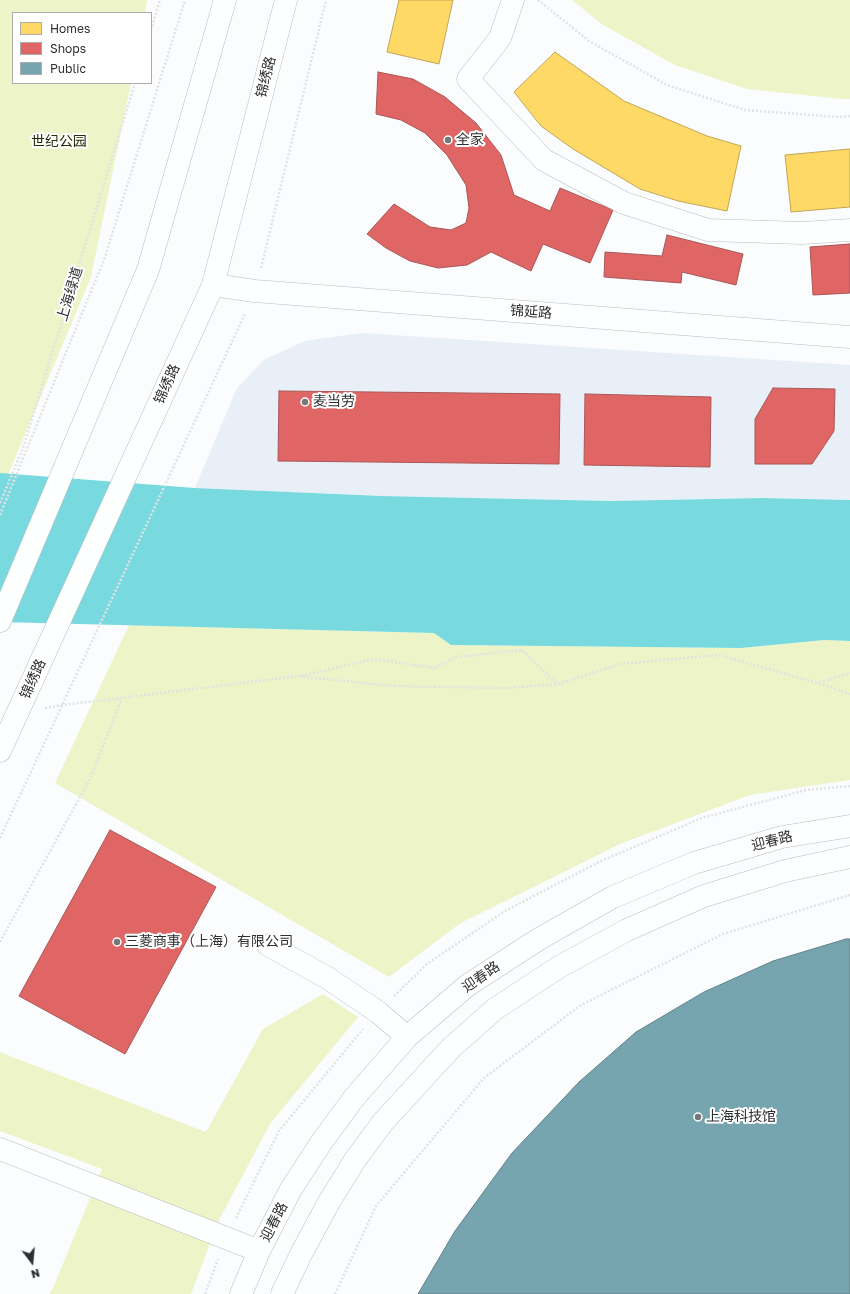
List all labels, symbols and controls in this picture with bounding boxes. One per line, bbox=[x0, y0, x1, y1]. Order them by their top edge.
legend bbox=[12, 12, 152, 84]
text: Homes bbox=[50, 21, 90, 36]
text: Shops bbox=[50, 41, 86, 56]
street label: 锦绣路 bbox=[253, 55, 279, 99]
text: Public bbox=[50, 61, 86, 76]
place label: 全家 bbox=[456, 132, 484, 148]
park label: 世纪公园 bbox=[31, 134, 87, 150]
marker: 全家 bbox=[443, 135, 453, 145]
street label: 上海绿道 bbox=[54, 265, 86, 323]
street label: 锦延路 bbox=[509, 302, 553, 322]
street label: 锦绣路 bbox=[151, 361, 183, 407]
place label: 麦当劳 bbox=[313, 394, 355, 410]
marker: 麦当劳 bbox=[300, 397, 310, 407]
street label: 锦绣路 bbox=[17, 656, 49, 702]
street label: 迎春路 bbox=[750, 828, 794, 854]
place label: 三菱商事（上海）有限公司 bbox=[125, 934, 293, 950]
marker: 三菱商事（上海）有限公司 bbox=[112, 937, 122, 947]
street label: 迎春路 bbox=[459, 958, 503, 996]
place label: 上海科技馆 bbox=[706, 1109, 776, 1125]
marker: 上海科技馆 bbox=[693, 1112, 703, 1122]
street label: 迎春路 bbox=[257, 1199, 291, 1245]
north arrow bbox=[12, 1242, 52, 1282]
text: N bbox=[30, 1267, 41, 1281]

